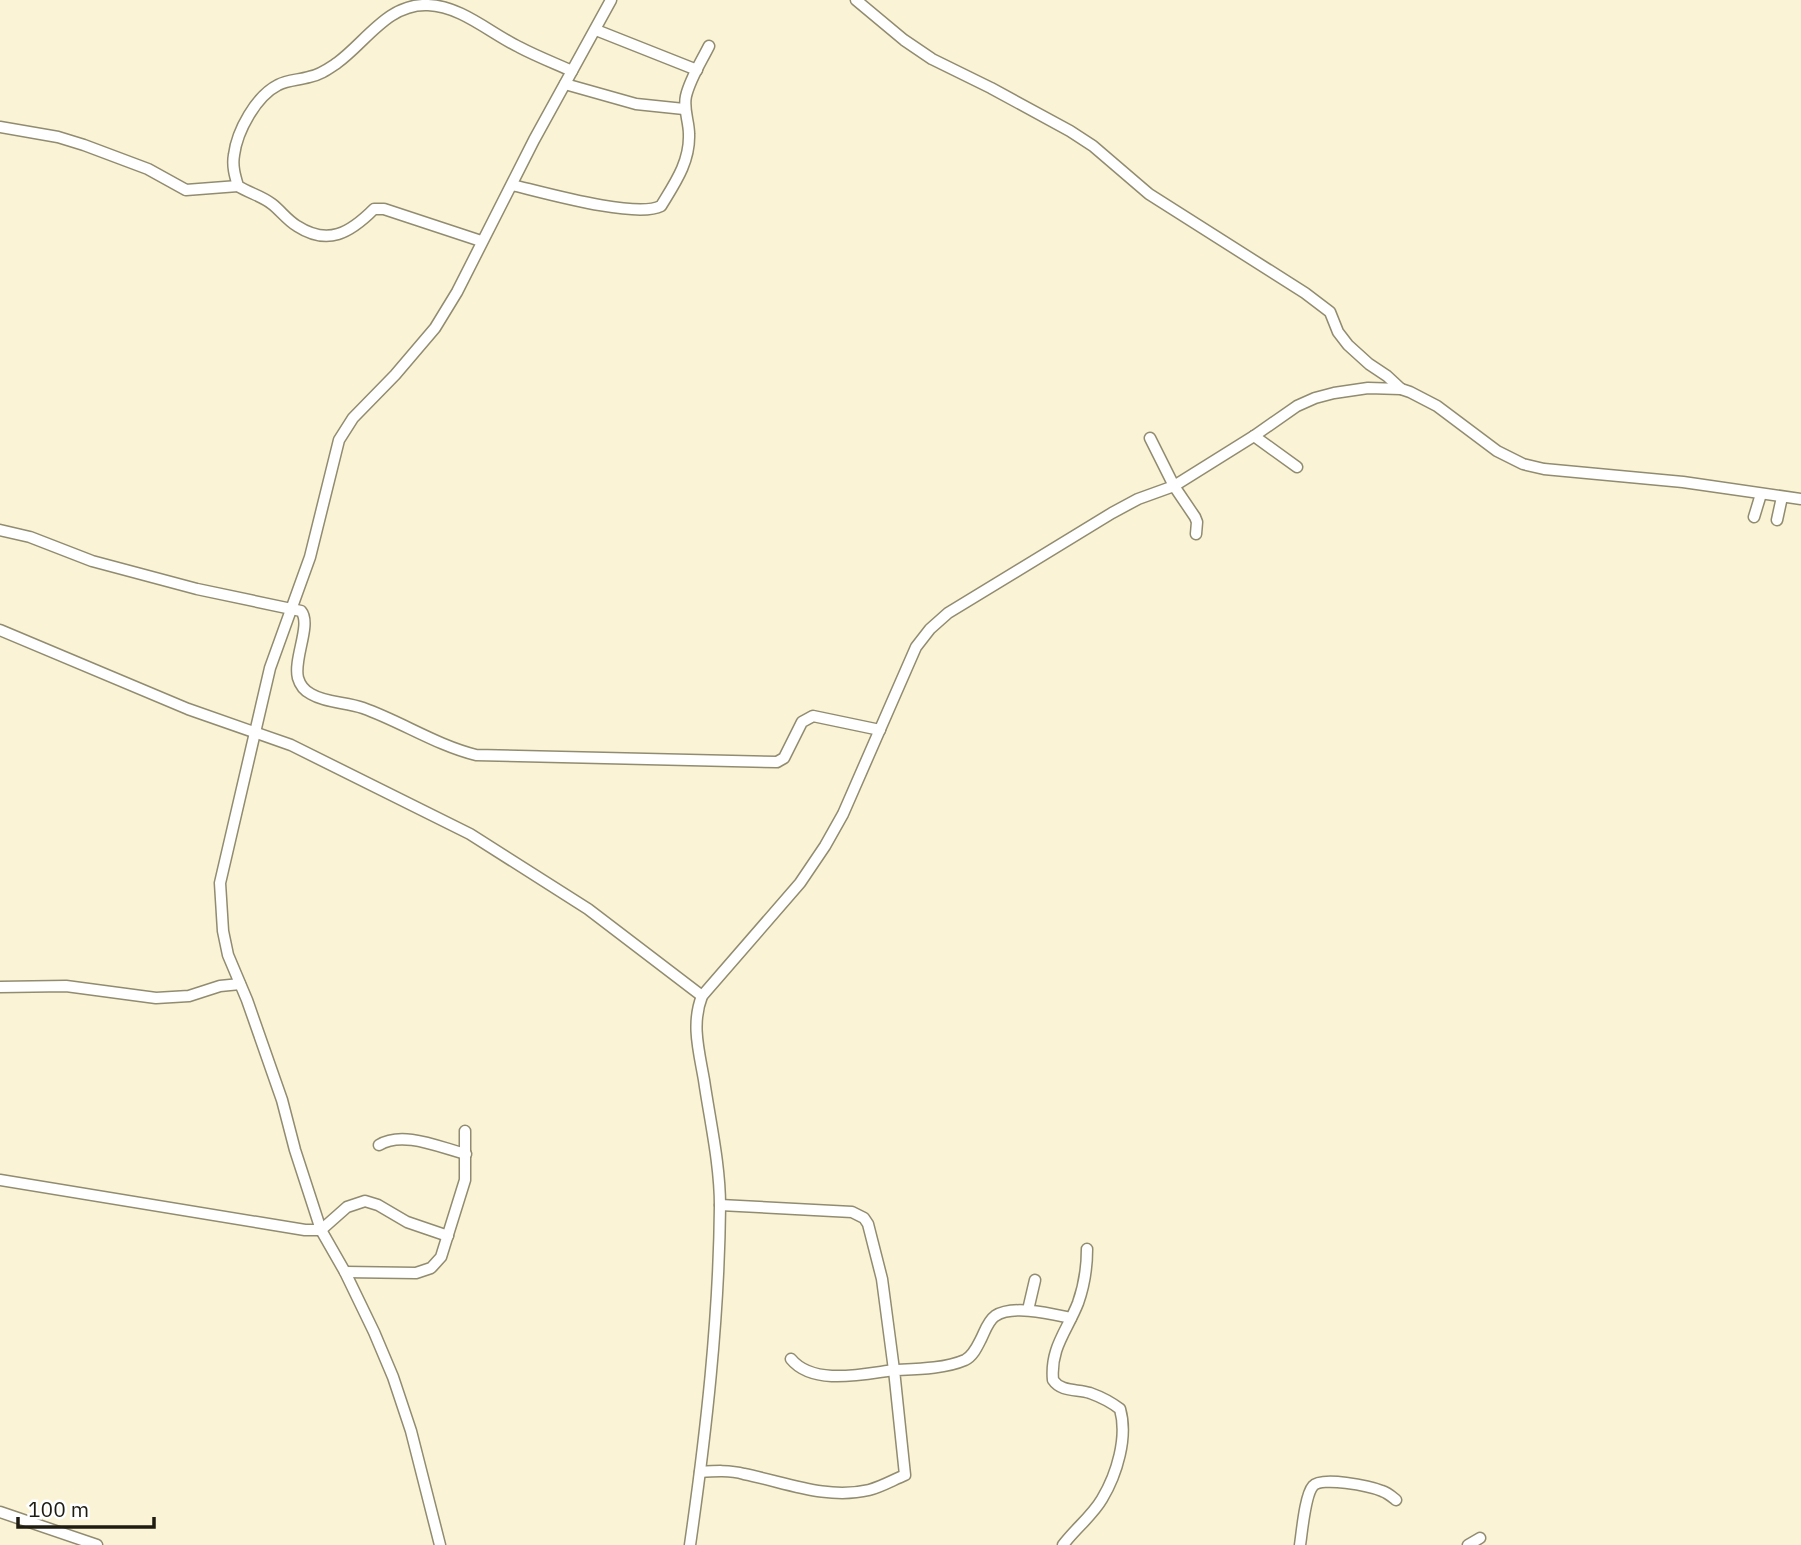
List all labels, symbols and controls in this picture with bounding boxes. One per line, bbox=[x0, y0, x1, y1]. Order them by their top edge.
scale bar bbox=[18, 1486, 154, 1530]
text: 100 m bbox=[28, 1495, 89, 1523]

